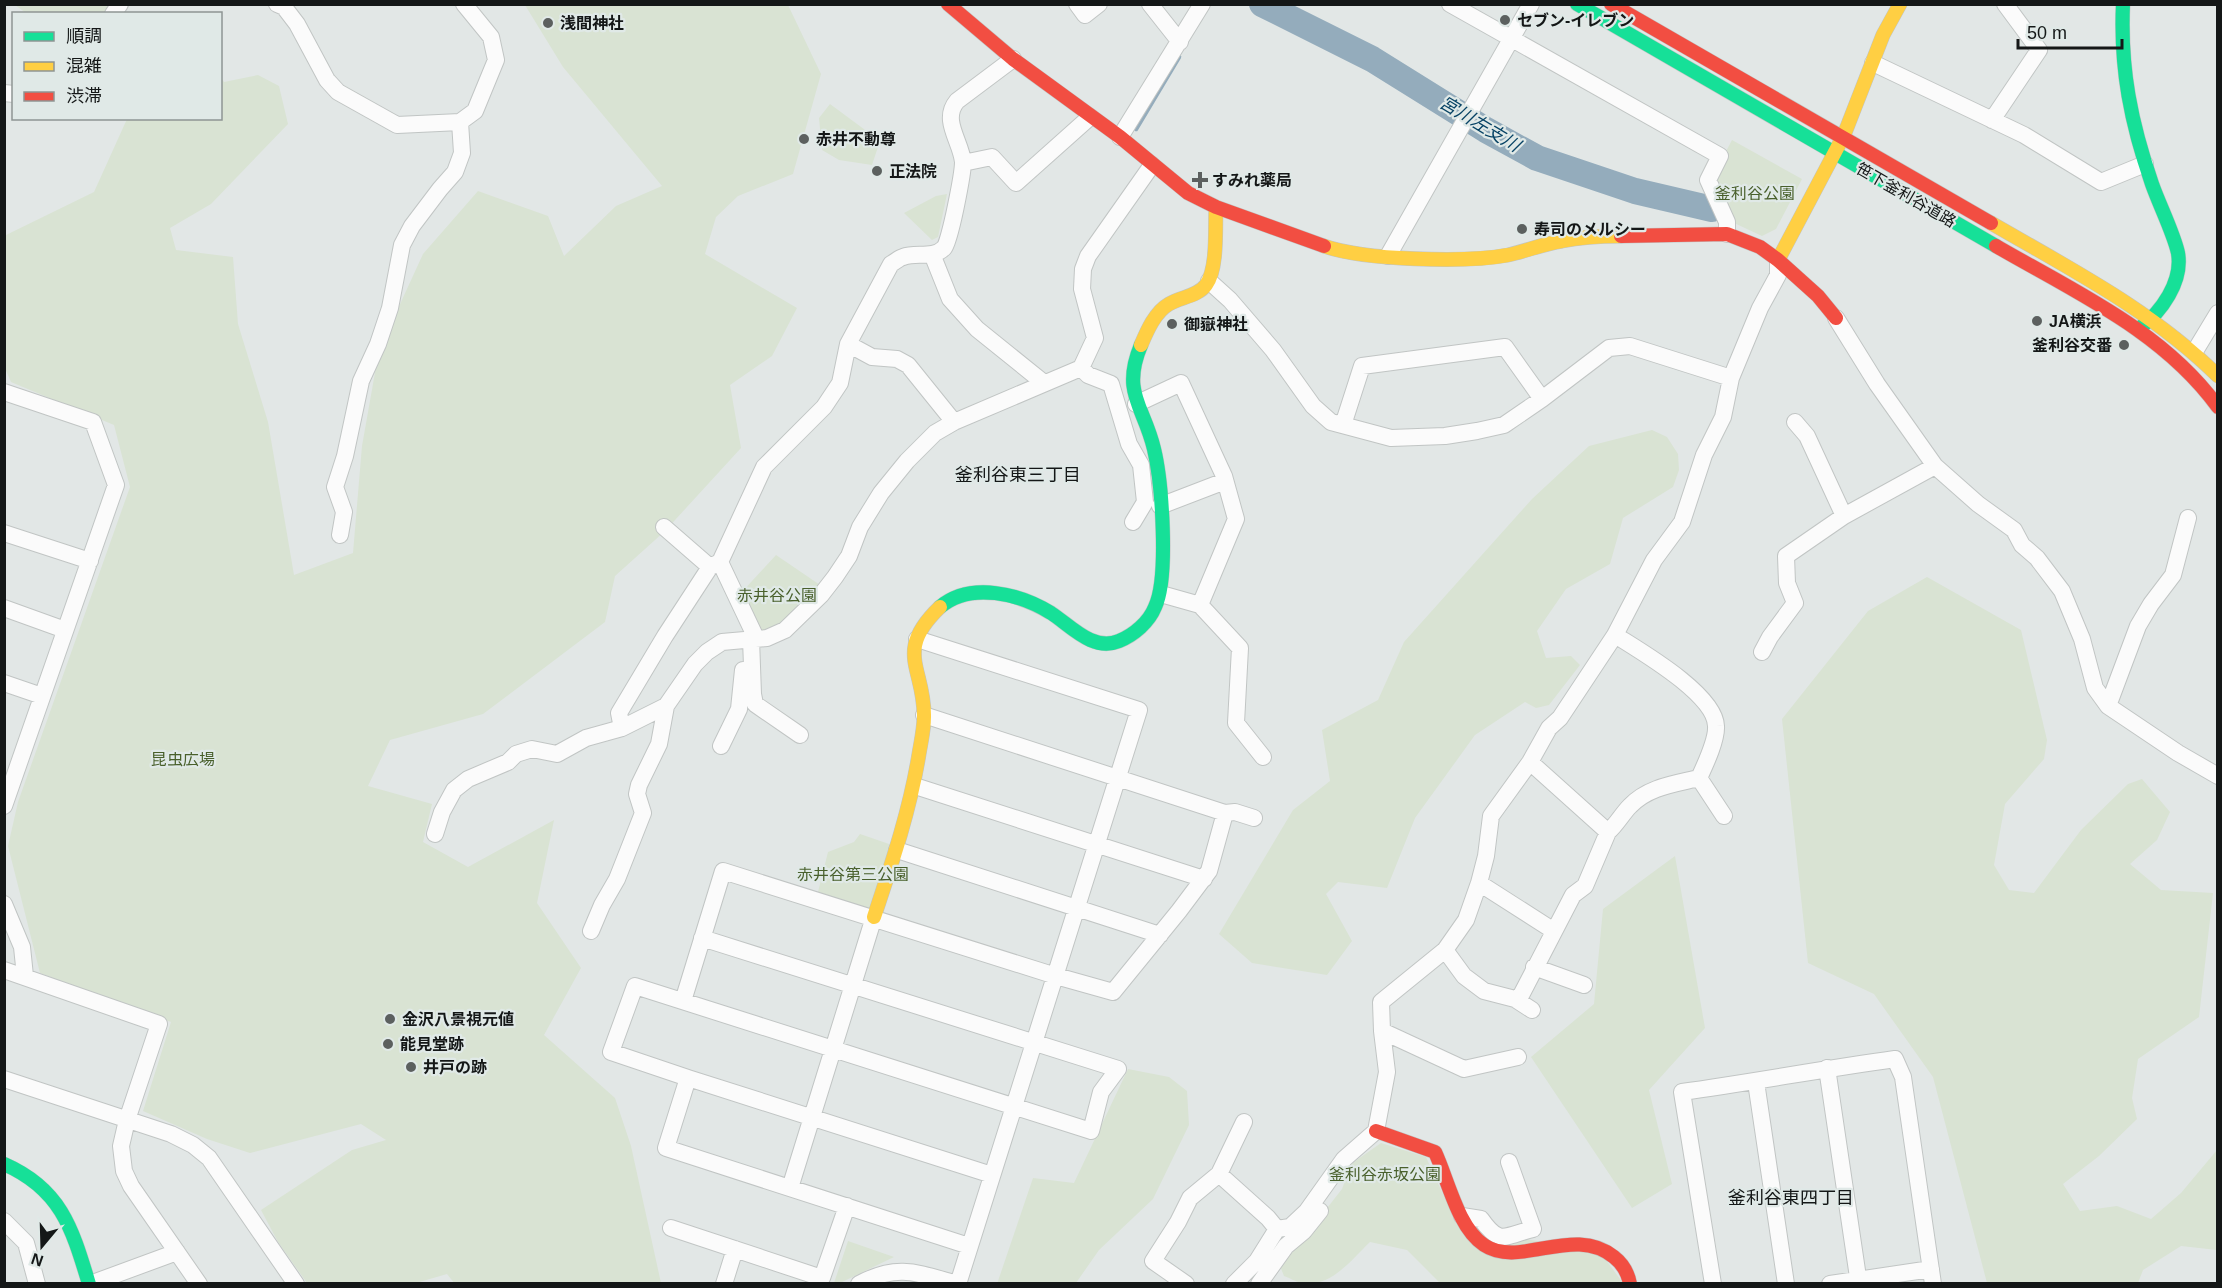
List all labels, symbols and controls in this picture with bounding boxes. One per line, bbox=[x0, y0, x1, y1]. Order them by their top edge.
legend bbox=[12, 12, 222, 120]
place label: セブン-イレブン bbox=[1517, 12, 1634, 29]
scale bar bbox=[2018, 12, 2122, 50]
marker: セブン-イレブン bbox=[1498, 13, 1512, 27]
place label: 浅間神社 bbox=[560, 14, 624, 32]
marker: 浅間神社 bbox=[541, 16, 555, 30]
text: 50 m bbox=[2027, 23, 2067, 43]
text: 順調 bbox=[66, 26, 102, 46]
text: 混雑 bbox=[66, 56, 102, 76]
text: 渋滞 bbox=[66, 86, 102, 106]
water label: 宮川左支川 bbox=[1436, 92, 1525, 157]
place label: 赤井不動尊 bbox=[816, 130, 896, 148]
marker: 赤井不動尊 bbox=[797, 132, 811, 146]
street label: 笹下釜利谷道路 bbox=[1853, 160, 1959, 230]
place label: 正法院 bbox=[889, 163, 937, 180]
marker: 正法院 bbox=[870, 164, 884, 178]
place label: すみれ薬局 bbox=[1212, 172, 1292, 189]
marker: すみれ薬局 bbox=[1193, 173, 1207, 187]
park label: 釜利谷公園 bbox=[1715, 185, 1795, 202]
place label: 寿司のメルシー bbox=[1534, 221, 1646, 238]
marker: 寿司のメルシー bbox=[1515, 222, 1529, 236]
place label: JA横浜 bbox=[2049, 312, 2101, 330]
marker: JA横浜 bbox=[2030, 314, 2044, 328]
place label: 御嶽神社 bbox=[1184, 315, 1248, 333]
marker: 御嶽神社 bbox=[1165, 317, 1179, 331]
place label: 釜利谷交番 bbox=[2032, 337, 2112, 354]
marker: 釜利谷交番 bbox=[2117, 338, 2131, 352]
district label: 釜利谷東三丁目 bbox=[955, 465, 1081, 485]
park label: 赤井谷公園 bbox=[737, 587, 817, 604]
park label: 昆虫広場 bbox=[151, 751, 215, 768]
park label: 赤井谷第三公園 bbox=[797, 866, 909, 883]
place label: 金沢八景視元値 bbox=[402, 1010, 514, 1028]
marker: 金沢八景視元値 bbox=[383, 1012, 397, 1026]
place label: 能見堂跡 bbox=[400, 1035, 464, 1053]
marker: 能見堂跡 bbox=[381, 1037, 395, 1051]
place label: 井戸の跡 bbox=[423, 1058, 487, 1076]
marker: 井戸の跡 bbox=[404, 1060, 418, 1074]
park label: 釜利谷赤坂公園 bbox=[1329, 1166, 1441, 1183]
district label: 釜利谷東四丁目 bbox=[1728, 1188, 1854, 1208]
north arrow bbox=[12, 1216, 72, 1276]
text: N bbox=[29, 1250, 46, 1270]

